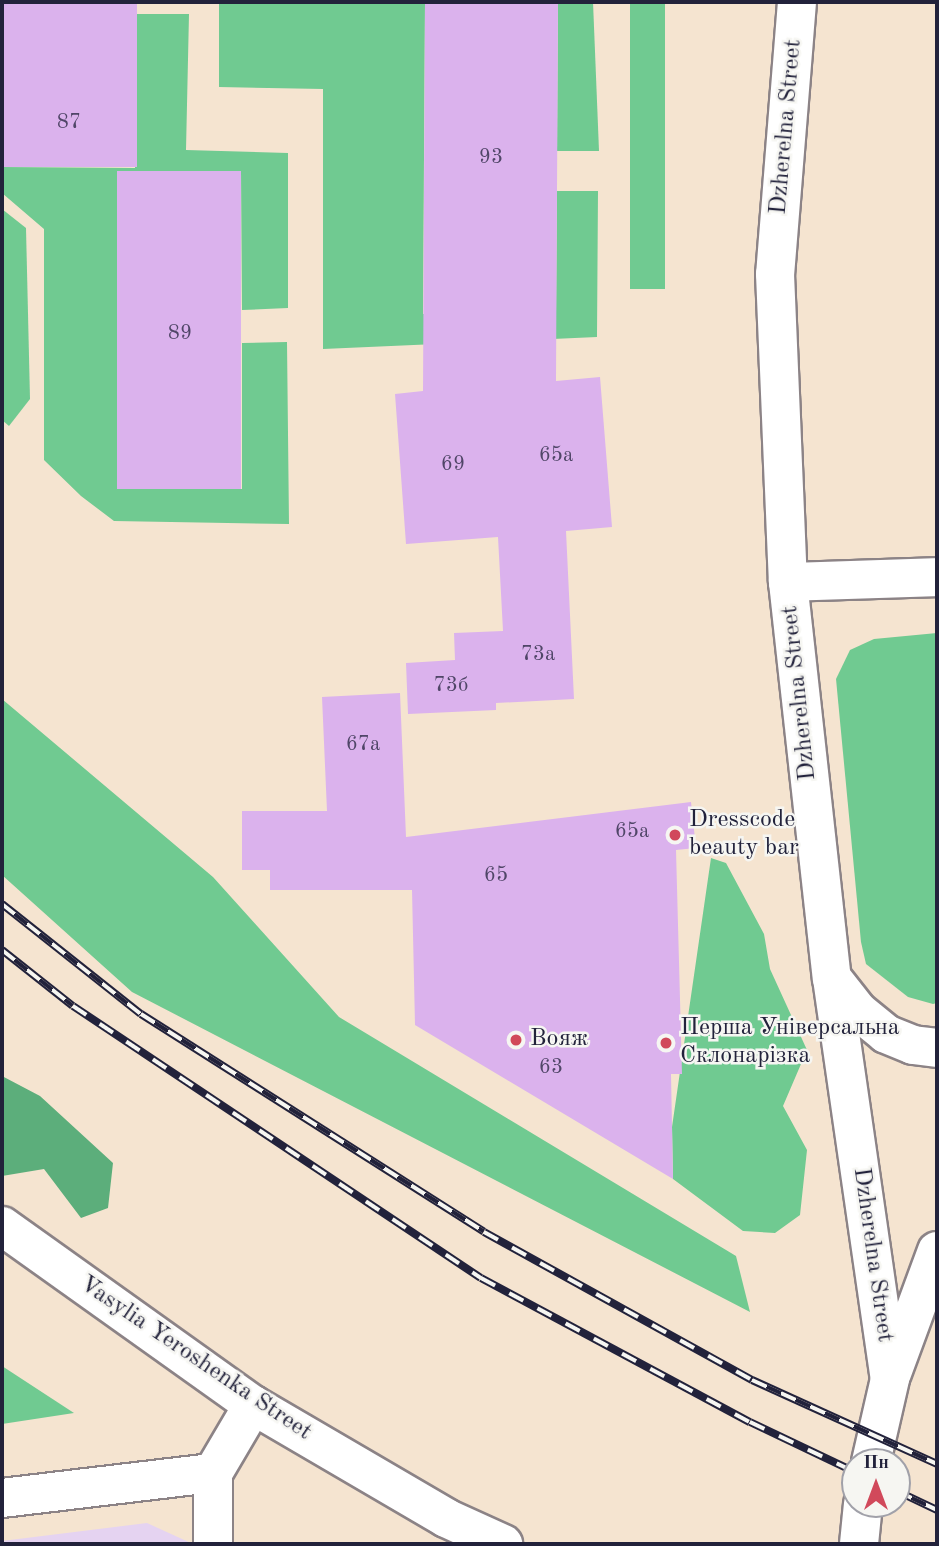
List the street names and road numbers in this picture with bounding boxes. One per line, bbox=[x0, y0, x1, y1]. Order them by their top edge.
street label: Dzherelna Street bbox=[765, 38, 809, 216]
street label: Dzherelna Street bbox=[776, 604, 824, 782]
street label: Dzherelna Street bbox=[846, 1166, 898, 1344]
street label: Vasylia Yeroshenka Street bbox=[73, 1271, 317, 1447]

